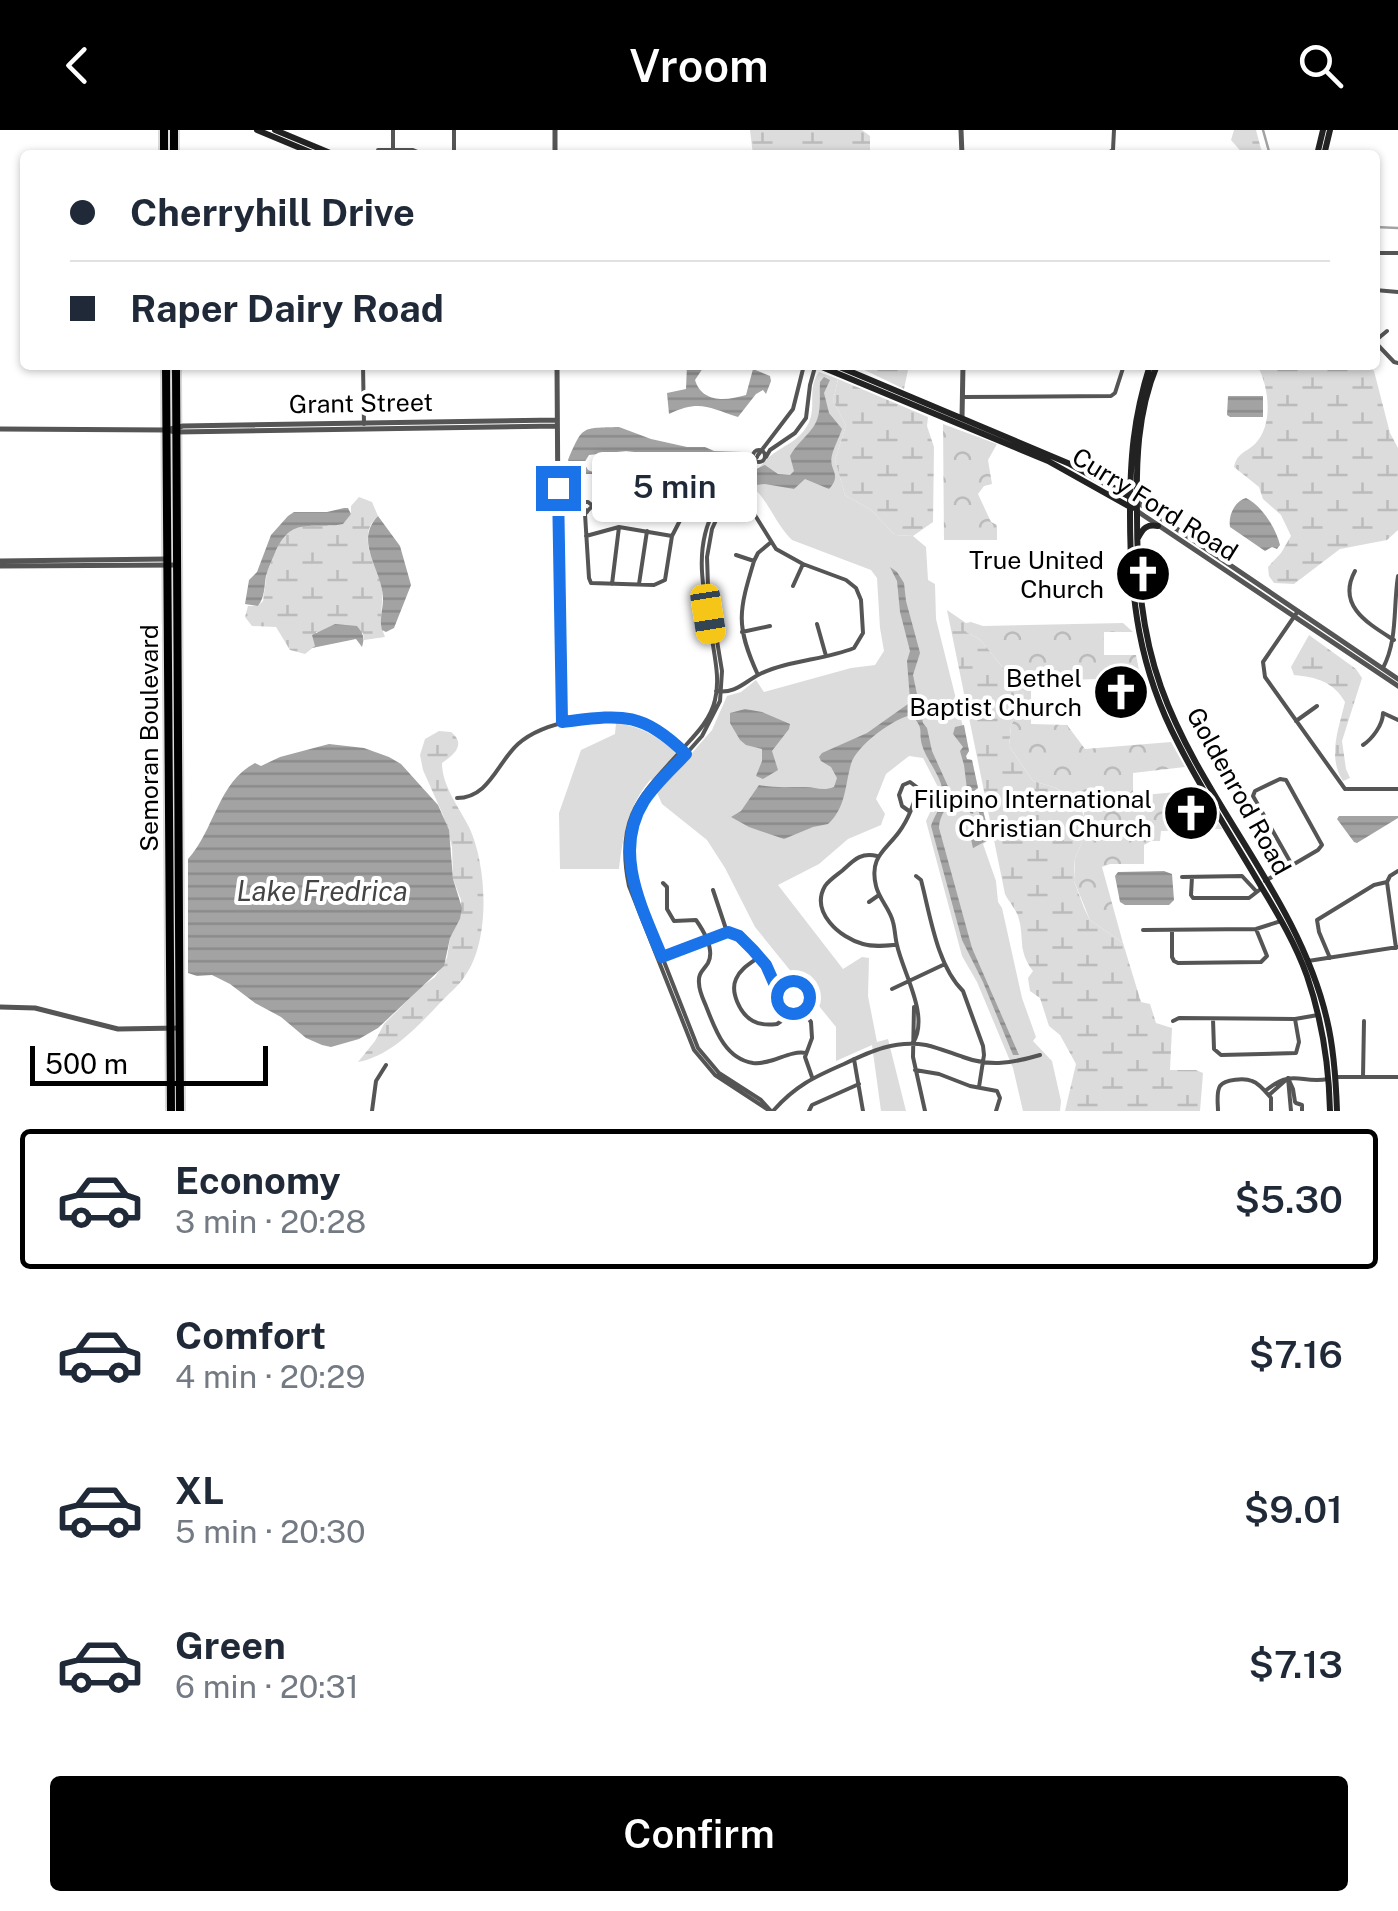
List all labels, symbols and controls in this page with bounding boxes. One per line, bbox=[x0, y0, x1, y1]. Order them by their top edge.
icon: back bbox=[50, 38, 105, 93]
icon: search bbox=[1293, 38, 1348, 93]
text: Vroom bbox=[629, 39, 769, 92]
text: Cherryhill Drive bbox=[130, 190, 415, 235]
text: Raper Dairy Road bbox=[130, 286, 444, 331]
street label: Grant Street bbox=[289, 387, 433, 419]
street label: Curry Ford Road bbox=[1067, 441, 1243, 567]
callout: 5 min bbox=[593, 453, 758, 523]
route end bbox=[536, 466, 581, 511]
text: 5 min bbox=[633, 468, 716, 505]
church icon: True United Church bbox=[1113, 544, 1173, 604]
place label: True United Church bbox=[969, 545, 1104, 604]
car bbox=[688, 582, 728, 646]
street label: Semoran Boulevard bbox=[134, 624, 164, 852]
church icon: Bethel Baptist Church bbox=[1091, 662, 1151, 722]
place label: Bethel Baptist Church bbox=[909, 663, 1082, 722]
street label: Goldenrod Road bbox=[1181, 702, 1297, 880]
church icon: Filipino International Christian Church bbox=[1161, 783, 1221, 843]
place label: Filipino International Christian Church bbox=[913, 784, 1152, 843]
water label: Lake Fredrica bbox=[236, 874, 408, 907]
route start bbox=[771, 975, 816, 1020]
scale bar bbox=[30, 1041, 268, 1086]
text: 500 m bbox=[45, 1047, 128, 1080]
icon: car bbox=[55, 1154, 145, 1244]
text: Economy bbox=[175, 1158, 341, 1203]
text: $5.30 bbox=[1235, 1177, 1343, 1222]
text: 3 min · 20:28 bbox=[175, 1203, 366, 1240]
icon: car bbox=[55, 1309, 145, 1399]
text: Comfort bbox=[175, 1313, 326, 1358]
text: $7.16 bbox=[1249, 1332, 1343, 1377]
text: 4 min · 20:29 bbox=[175, 1358, 365, 1395]
icon: car bbox=[55, 1464, 145, 1554]
text: XL bbox=[175, 1468, 224, 1513]
text: $9.01 bbox=[1244, 1487, 1343, 1532]
text: 5 min · 20:30 bbox=[175, 1513, 366, 1550]
icon: car bbox=[55, 1619, 145, 1709]
text: Green bbox=[175, 1623, 286, 1668]
text: $7.13 bbox=[1249, 1642, 1343, 1687]
text: 6 min · 20:31 bbox=[175, 1668, 359, 1705]
button: Confirm bbox=[50, 1776, 1348, 1891]

